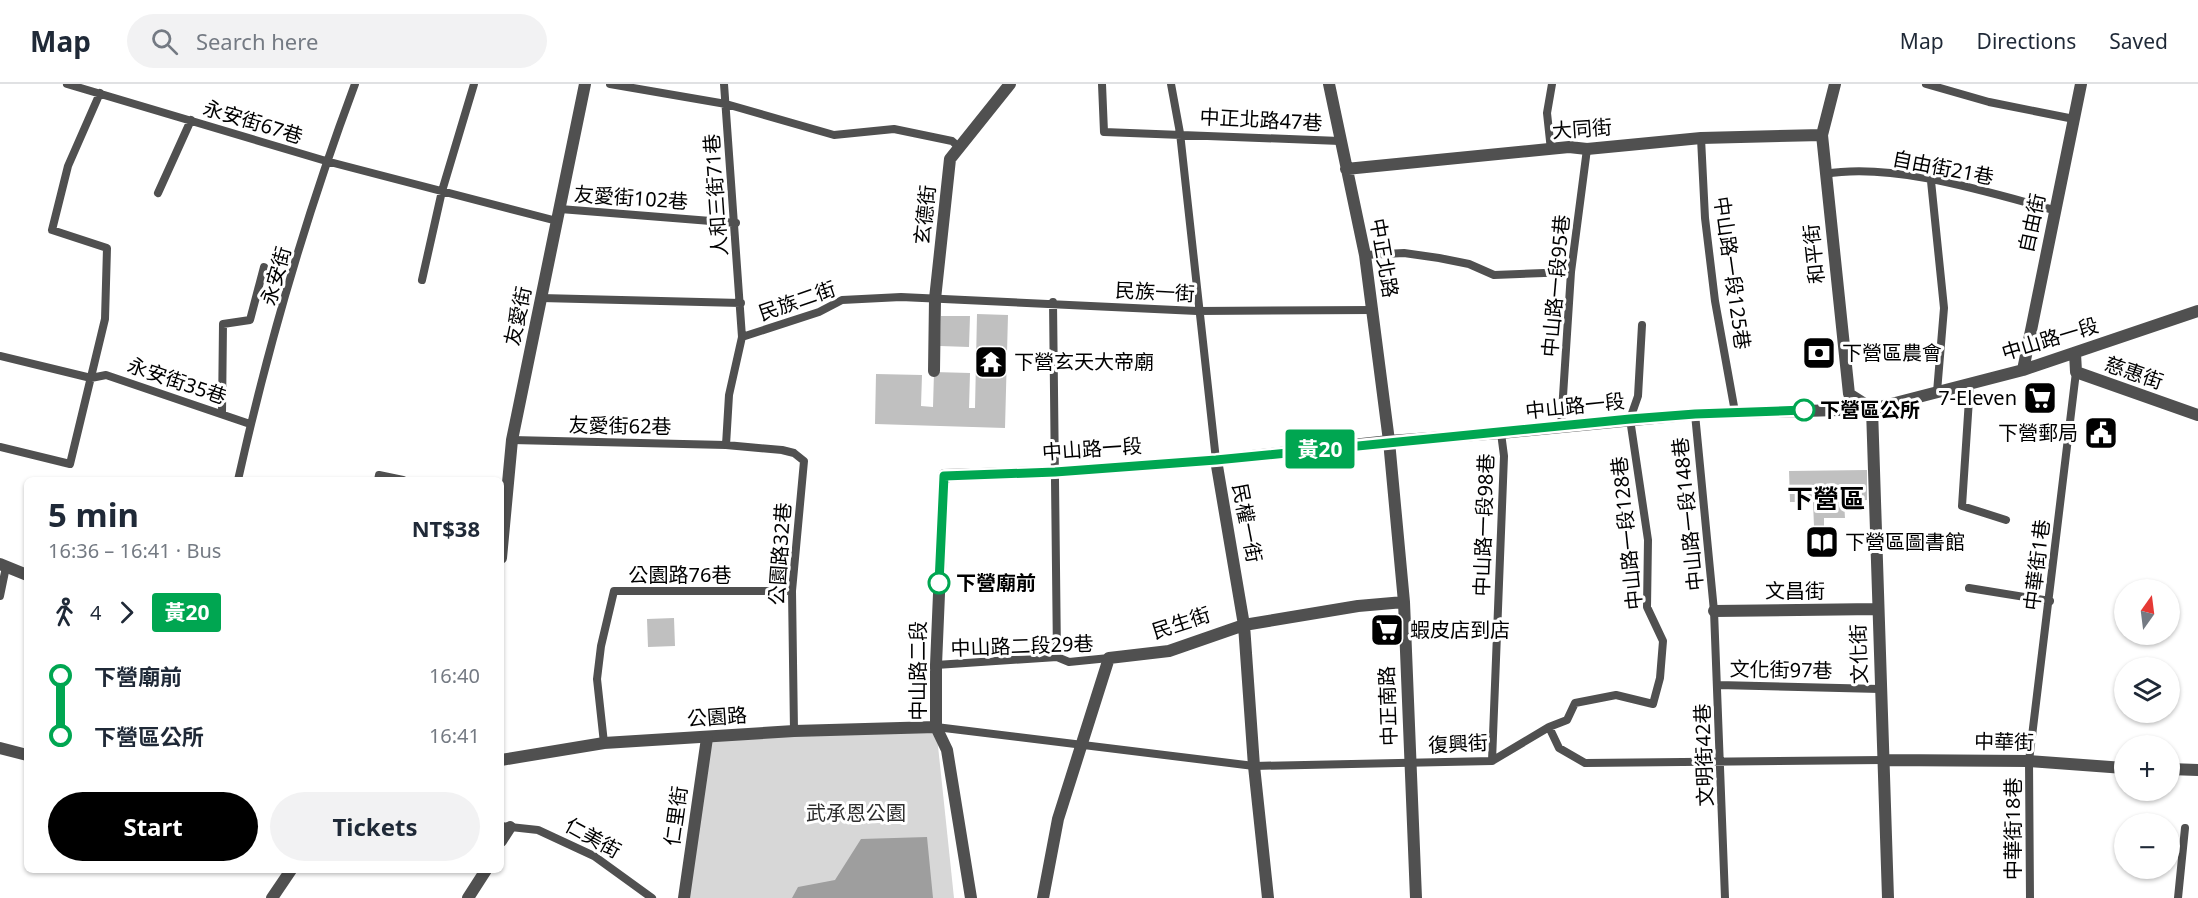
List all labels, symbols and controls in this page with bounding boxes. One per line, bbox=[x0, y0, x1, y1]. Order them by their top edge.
search box bbox=[127, 14, 547, 68]
text: Map bbox=[30, 22, 91, 60]
icon: search bbox=[148, 25, 181, 58]
text: Search here bbox=[196, 26, 318, 56]
text: Map bbox=[1900, 27, 1944, 55]
text: Directions bbox=[1977, 27, 2076, 55]
text: Saved bbox=[2109, 27, 2168, 55]
street label: 永安街67巷 bbox=[200, 94, 306, 149]
street label: 中正北路47巷 bbox=[1199, 103, 1323, 136]
street label: 大同街 bbox=[1551, 113, 1613, 144]
street label: 人和三街71巷 bbox=[698, 133, 733, 257]
street label: 自由街21巷 bbox=[1890, 144, 1996, 191]
street label: 友愛街102巷 bbox=[573, 180, 689, 215]
street label: 玄德街 bbox=[908, 184, 941, 246]
street label: 自由街 bbox=[2012, 191, 2051, 255]
street label: 中山路一段125巷 bbox=[1708, 195, 1757, 351]
street label: 中山路一段95巷 bbox=[1536, 214, 1575, 358]
street label: 中正北路 bbox=[1364, 216, 1405, 300]
street label: 和平街 bbox=[1797, 223, 1830, 285]
street label: 永安街 bbox=[254, 243, 297, 308]
street label: 民族二街 bbox=[755, 275, 839, 326]
street label: 民族一街 bbox=[1114, 276, 1196, 307]
street label: 友愛街 bbox=[498, 284, 537, 348]
street label: 中山路一段 bbox=[1998, 311, 2102, 366]
bank icon: 下營區農會 bbox=[1801, 335, 1837, 371]
place label: 下營區農會 bbox=[1842, 339, 1942, 366]
temple icon: 下營玄天大帝廟 bbox=[973, 344, 1009, 380]
place label: 下營玄天大帝廟 bbox=[1014, 348, 1154, 375]
street label: 慈惠街 bbox=[2101, 350, 2167, 395]
street label: 永安街35巷 bbox=[124, 351, 230, 410]
supermarket icon: 7-Eleven bbox=[2022, 380, 2058, 416]
place label: 7-Eleven bbox=[1938, 384, 2017, 411]
street label: 中山路一段 bbox=[1524, 387, 1626, 424]
place label: 下營區公所 bbox=[1820, 396, 1920, 423]
marker: 下營區公所 bbox=[1793, 399, 1815, 421]
street label: 友愛街62巷 bbox=[568, 411, 672, 440]
public building icon: 下營郵局 bbox=[2083, 415, 2119, 451]
place label: 下營郵局 bbox=[1998, 419, 2078, 446]
line badge: 黃20 bbox=[1286, 430, 1354, 469]
street label: 中山路一段 bbox=[1041, 432, 1143, 465]
text: 黃20 bbox=[1297, 435, 1343, 463]
street label: 中山路一段148巷 bbox=[1666, 436, 1709, 592]
street label: 中山路一段98巷 bbox=[1468, 453, 1499, 597]
street label: 中山路一段128巷 bbox=[1605, 455, 1648, 611]
district label: 下營區 bbox=[1787, 480, 1865, 516]
street label: 民權一街 bbox=[1227, 481, 1268, 565]
text: 5 min bbox=[48, 492, 139, 537]
street label: 公園路32巷 bbox=[762, 502, 797, 606]
text: NT$38 bbox=[412, 513, 480, 543]
street label: 中華街1巷 bbox=[2018, 518, 2055, 612]
library icon: 下營區圖書館 bbox=[1804, 524, 1840, 560]
place label: 下營區圖書館 bbox=[1845, 528, 1965, 555]
text: 16:36 – 16:41 · Bus bbox=[48, 537, 221, 564]
street label: 公園路76巷 bbox=[629, 561, 731, 588]
place label: 下營廟前 bbox=[956, 569, 1036, 596]
marker: 下營廟前 bbox=[928, 572, 950, 594]
street label: 文昌街 bbox=[1765, 577, 1825, 604]
north arrow bbox=[2114, 579, 2180, 645]
map controls bbox=[2114, 579, 2180, 879]
icon: walk bbox=[48, 596, 81, 629]
icon: forward bbox=[110, 596, 143, 629]
text: 黃20 bbox=[164, 598, 209, 626]
text: 4 bbox=[90, 599, 101, 626]
street label: 民生街 bbox=[1148, 600, 1214, 645]
supermarket icon: 蝦皮店到店 bbox=[1369, 612, 1405, 648]
place label: 蝦皮店到店 bbox=[1410, 616, 1510, 643]
street label: 中山路二段 bbox=[904, 621, 931, 721]
street label: 文化街 bbox=[1844, 624, 1873, 684]
street label: 中山路二段29巷 bbox=[950, 630, 1094, 661]
street label: 文化街97巷 bbox=[1729, 655, 1833, 684]
button: layers bbox=[2114, 657, 2180, 723]
text: 下營廟前 bbox=[94, 661, 182, 691]
text: 16:40 bbox=[429, 662, 480, 689]
street label: 中正南路 bbox=[1373, 666, 1402, 746]
street label: 公園路 bbox=[686, 701, 748, 732]
street label: 文明街42巷 bbox=[1688, 703, 1719, 807]
text: 下營區公所 bbox=[94, 721, 204, 751]
text: 16:41 bbox=[429, 722, 480, 749]
street label: 中華街 bbox=[1974, 727, 2034, 756]
street label: 復興街 bbox=[1427, 728, 1489, 759]
button: + bbox=[2114, 735, 2180, 801]
street label: 中華街18巷 bbox=[1999, 778, 2026, 880]
street label: 仁里街 bbox=[658, 784, 693, 848]
button: Start bbox=[48, 792, 258, 861]
button: Tickets bbox=[270, 792, 480, 861]
park label: 武承恩公園 bbox=[806, 799, 906, 826]
street label: 仁美街 bbox=[560, 811, 626, 864]
button: − bbox=[2114, 813, 2180, 879]

